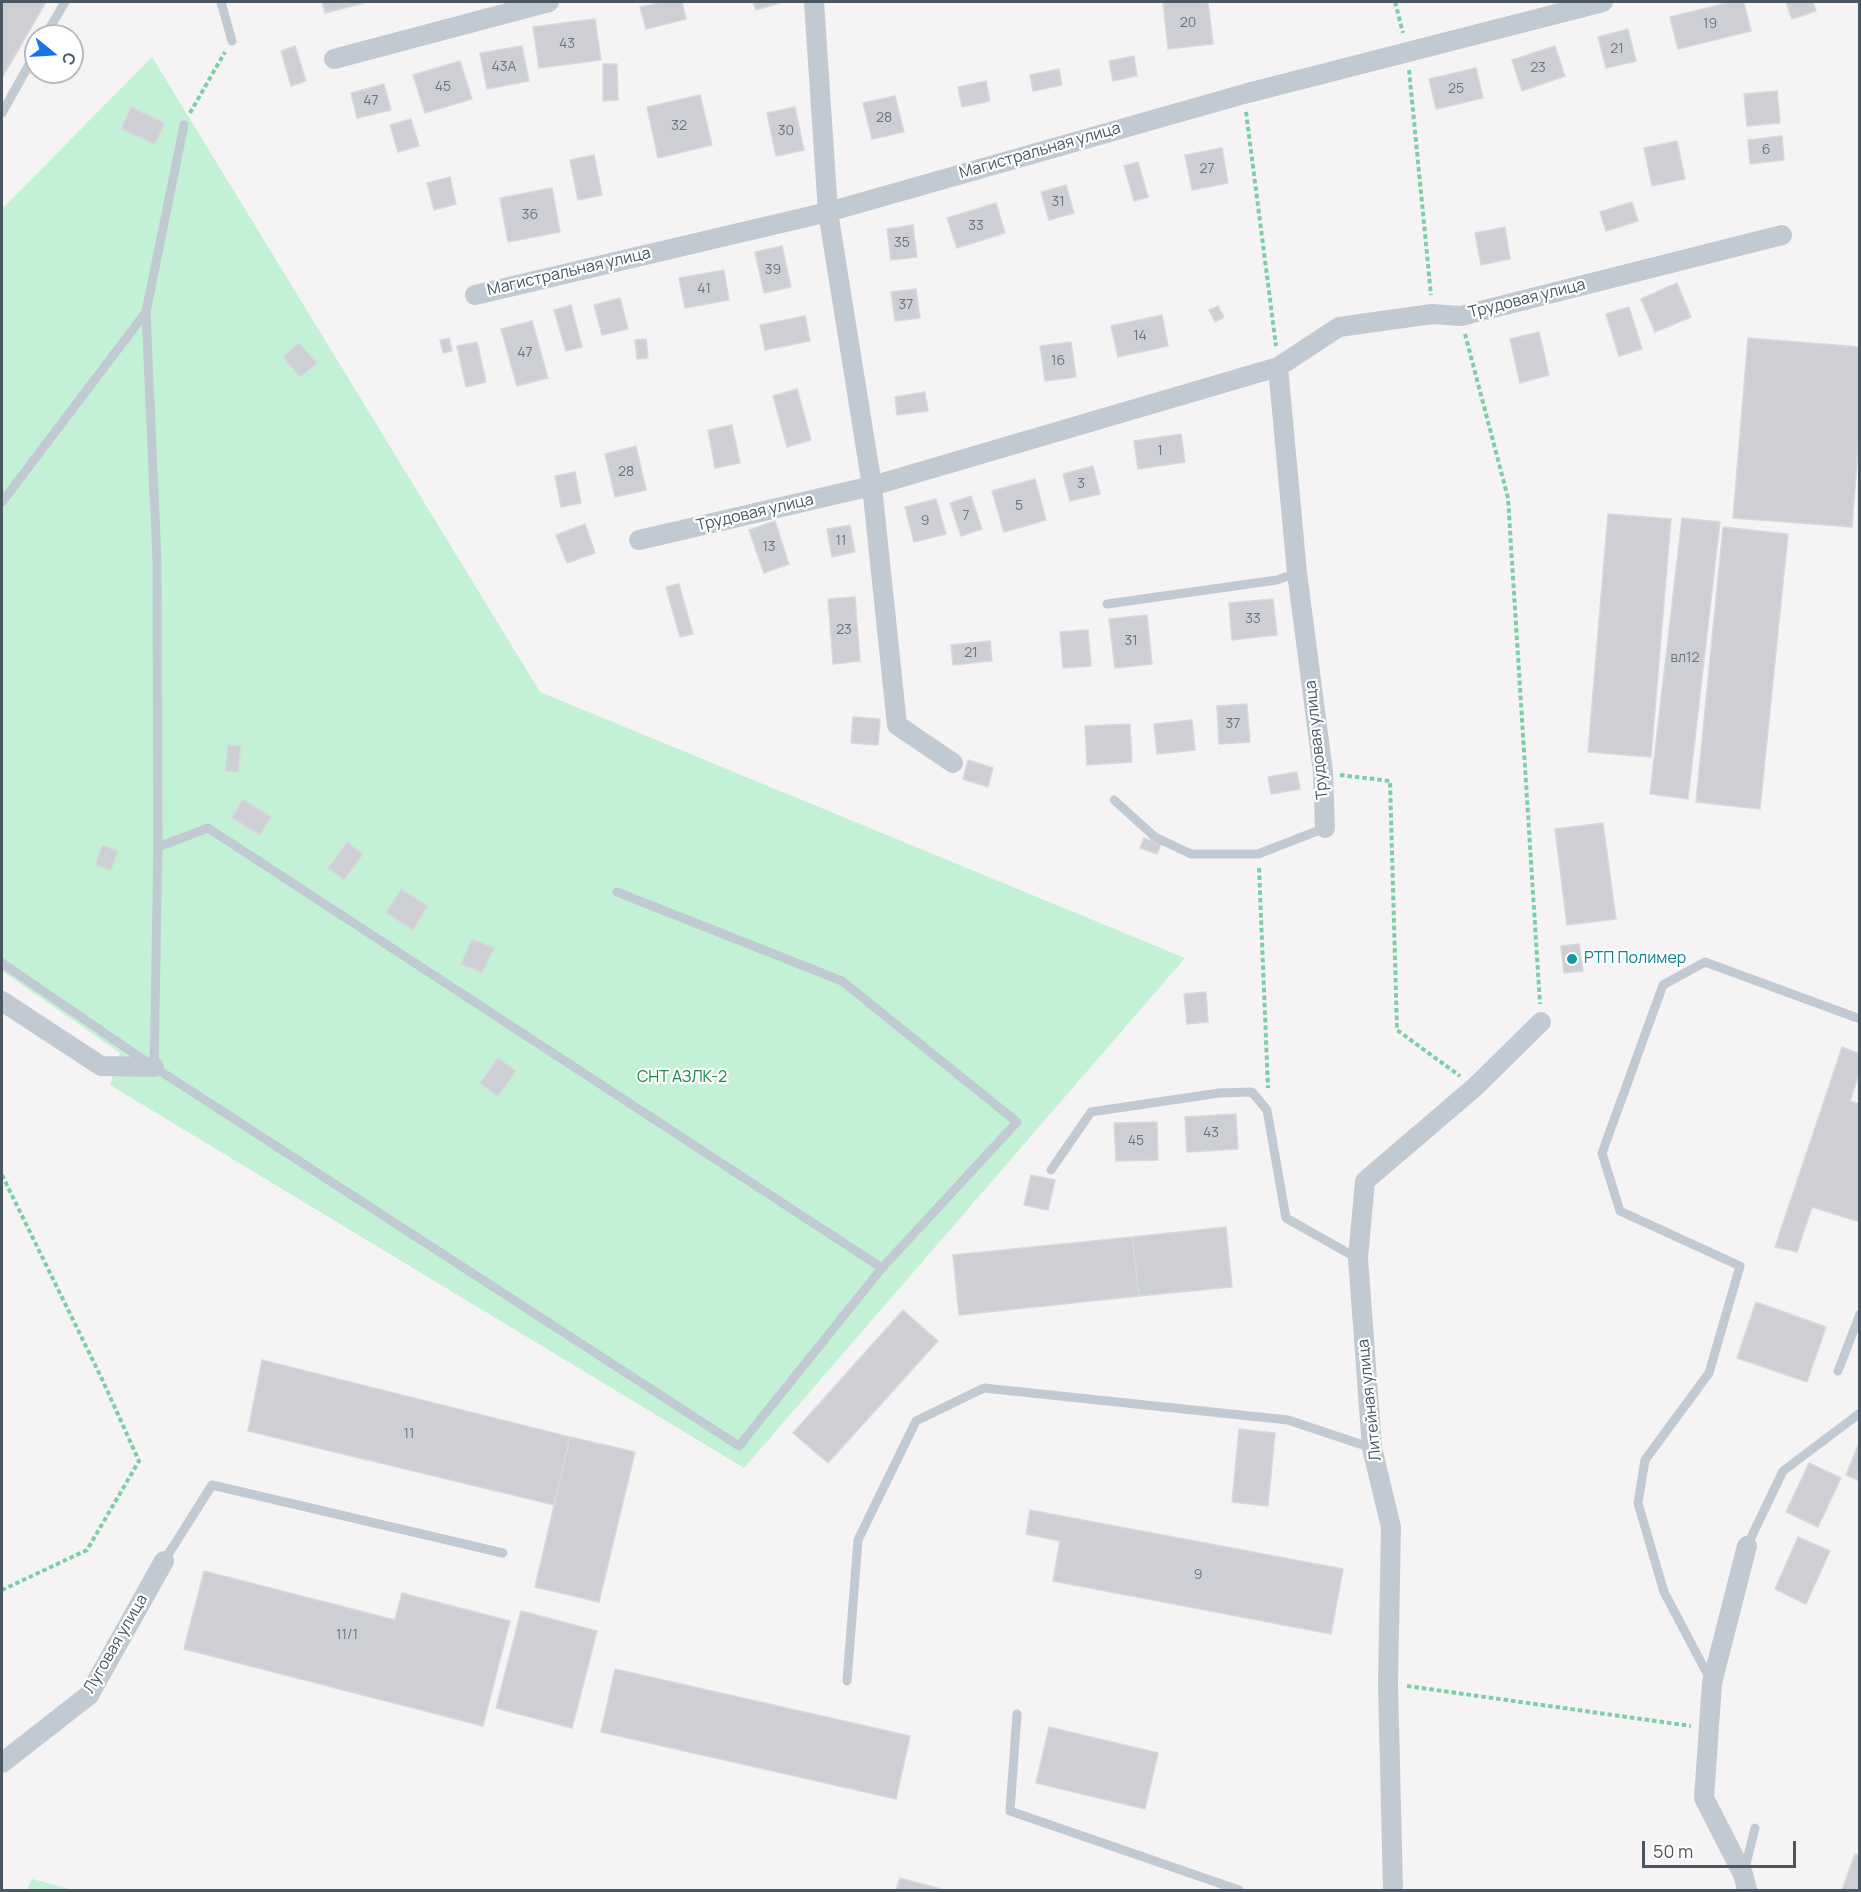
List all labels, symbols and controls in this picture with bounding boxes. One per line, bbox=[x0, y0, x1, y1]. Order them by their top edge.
house number: 20 bbox=[1180, 15, 1196, 31]
house number: 19 bbox=[1703, 16, 1717, 32]
north arrow bbox=[24, 24, 84, 84]
house number: 43 bbox=[559, 36, 575, 52]
house number: 21 bbox=[1610, 41, 1624, 57]
text: С bbox=[57, 50, 82, 68]
house number: 43А bbox=[492, 59, 516, 75]
house number: 23 bbox=[1530, 60, 1546, 76]
house number: 45 bbox=[435, 79, 451, 95]
house number: 25 bbox=[1448, 81, 1464, 97]
house number: 47 bbox=[363, 93, 379, 109]
house number: 28 bbox=[876, 110, 892, 126]
house number: 32 bbox=[671, 118, 687, 134]
street label: Магистральная улица bbox=[957, 119, 1123, 183]
house number: 30 bbox=[778, 123, 794, 139]
house number: 6 bbox=[1762, 142, 1770, 158]
house number: 27 bbox=[1199, 161, 1215, 177]
house number: 31 bbox=[1051, 194, 1065, 210]
house number: 36 bbox=[522, 207, 538, 223]
house number: 33 bbox=[968, 218, 984, 234]
house number: 35 bbox=[894, 235, 910, 251]
street label: Магистральная улица bbox=[485, 244, 653, 300]
house number: 39 bbox=[765, 262, 781, 278]
street label: Трудовая улица bbox=[1467, 275, 1587, 323]
house number: 41 bbox=[697, 281, 711, 297]
house number: 37 bbox=[899, 297, 913, 313]
house number: 14 bbox=[1133, 328, 1147, 344]
house number: 47 bbox=[517, 345, 533, 361]
house number: 16 bbox=[1051, 353, 1065, 369]
house number: 1 bbox=[1157, 443, 1163, 459]
house number: 28 bbox=[618, 464, 634, 480]
house number: 3 bbox=[1077, 476, 1085, 492]
street label: Трудовая улица bbox=[694, 490, 816, 536]
house number: 5 bbox=[1015, 498, 1023, 514]
house number: 7 bbox=[962, 508, 970, 524]
house number: 9 bbox=[921, 513, 929, 529]
house number: 11 bbox=[836, 533, 846, 549]
house number: 13 bbox=[762, 539, 776, 555]
house number: 33 bbox=[1245, 611, 1261, 627]
house number: 23 bbox=[836, 622, 852, 638]
house number: 31 bbox=[1124, 633, 1138, 649]
house number: 21 bbox=[964, 645, 978, 661]
house number: вл12 bbox=[1671, 650, 1699, 666]
street label: Трудовая улица bbox=[1301, 679, 1333, 801]
house number: 37 bbox=[1226, 716, 1240, 732]
place label: РТП Полимер bbox=[1584, 949, 1686, 969]
marker: РТП Полимер bbox=[1565, 952, 1579, 966]
park label: СНТ АЗЛК-2 bbox=[637, 1068, 727, 1088]
house number: 43 bbox=[1203, 1125, 1219, 1141]
house number: 45 bbox=[1128, 1133, 1144, 1149]
street label: Литейная улица bbox=[1354, 1338, 1386, 1462]
house number: 11 bbox=[404, 1426, 414, 1442]
house number: 9 bbox=[1194, 1567, 1202, 1583]
street label: Луговая улица bbox=[80, 1591, 152, 1697]
house number: 11/1 bbox=[336, 1627, 358, 1643]
scale bar bbox=[1645, 1829, 1800, 1867]
text: 50 m bbox=[1653, 1839, 1693, 1863]

